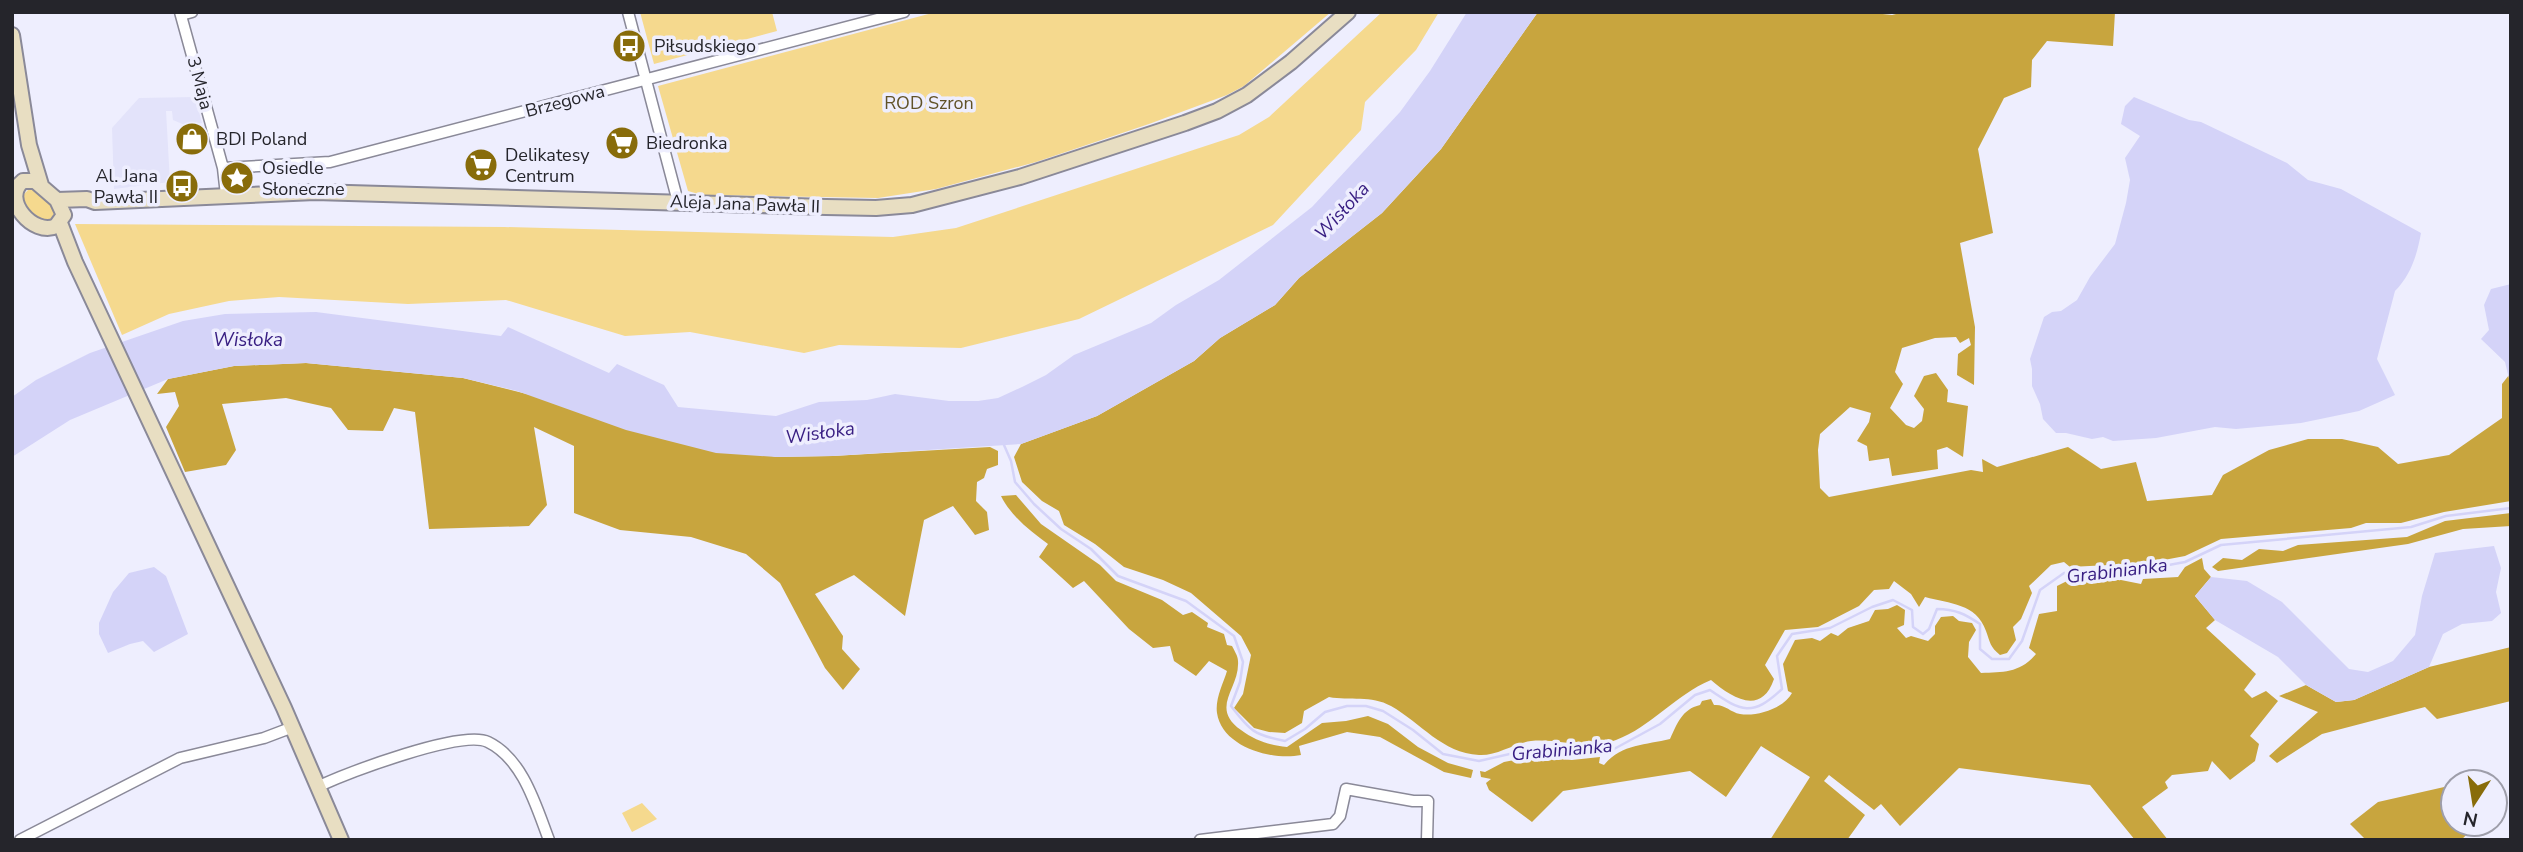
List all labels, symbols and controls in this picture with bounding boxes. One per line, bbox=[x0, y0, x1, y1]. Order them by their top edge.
bus stop icon: Piłsudskiego bbox=[610, 27, 648, 65]
place label: Piłsudskiego bbox=[654, 34, 756, 58]
street label: 3 Maja bbox=[181, 54, 219, 112]
street label: Brzegowa bbox=[523, 79, 607, 123]
park label: ROD Szron bbox=[884, 91, 974, 115]
shop icon: BDI Poland bbox=[173, 120, 211, 158]
supermarket icon: Biedronka bbox=[603, 124, 641, 162]
place label: BDI Poland bbox=[216, 127, 307, 151]
place label: Biedronka bbox=[646, 131, 727, 155]
place label: Delikatesy Centrum bbox=[505, 143, 590, 188]
supermarket icon: Delikatesy Centrum bbox=[462, 146, 500, 184]
place label: Osiedle Słoneczne bbox=[262, 156, 345, 201]
place icon: Osiedle Słoneczne bbox=[218, 159, 256, 197]
place label: Al. Jana Pawła II bbox=[94, 164, 158, 209]
bus stop icon: Al. Jana Pawła II bbox=[163, 167, 201, 205]
water label: Wisłoka bbox=[1309, 177, 1375, 245]
street label: Aleja Jana Pawła II bbox=[669, 189, 821, 219]
water label: Wisłoka bbox=[213, 327, 283, 353]
water label: Wisłoka bbox=[784, 415, 856, 451]
water label: Grabinianka bbox=[2065, 552, 2169, 590]
water label: Grabinianka bbox=[1510, 733, 1614, 767]
north arrow bbox=[2439, 768, 2509, 838]
text: N bbox=[2461, 804, 2480, 833]

